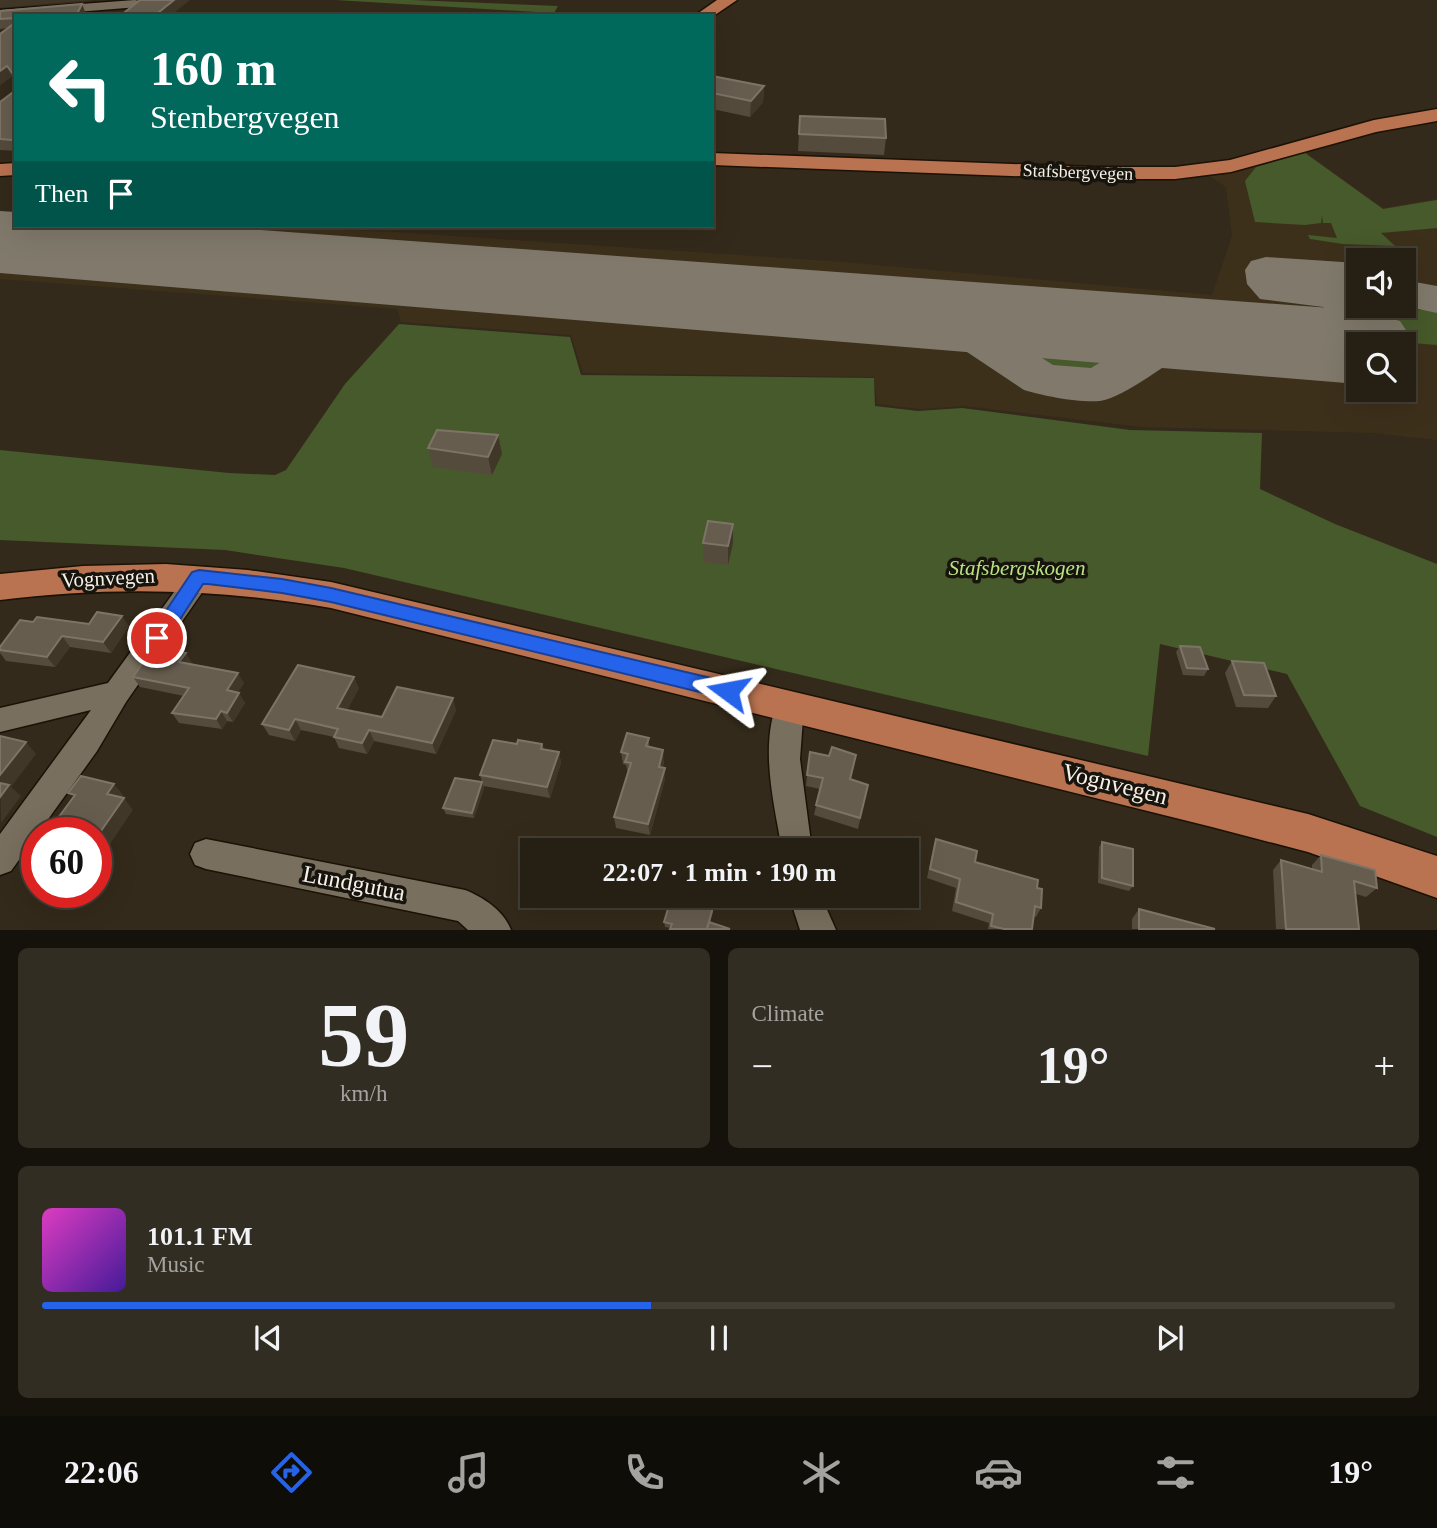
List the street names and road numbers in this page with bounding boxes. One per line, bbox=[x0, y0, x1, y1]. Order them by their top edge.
street label: Stafsbergvegen bbox=[1022, 160, 1134, 184]
street label: Vognvegen bbox=[60, 564, 156, 592]
street label: Vognvegen bbox=[1060, 758, 1170, 810]
street label: Lundgutua bbox=[300, 860, 408, 906]

